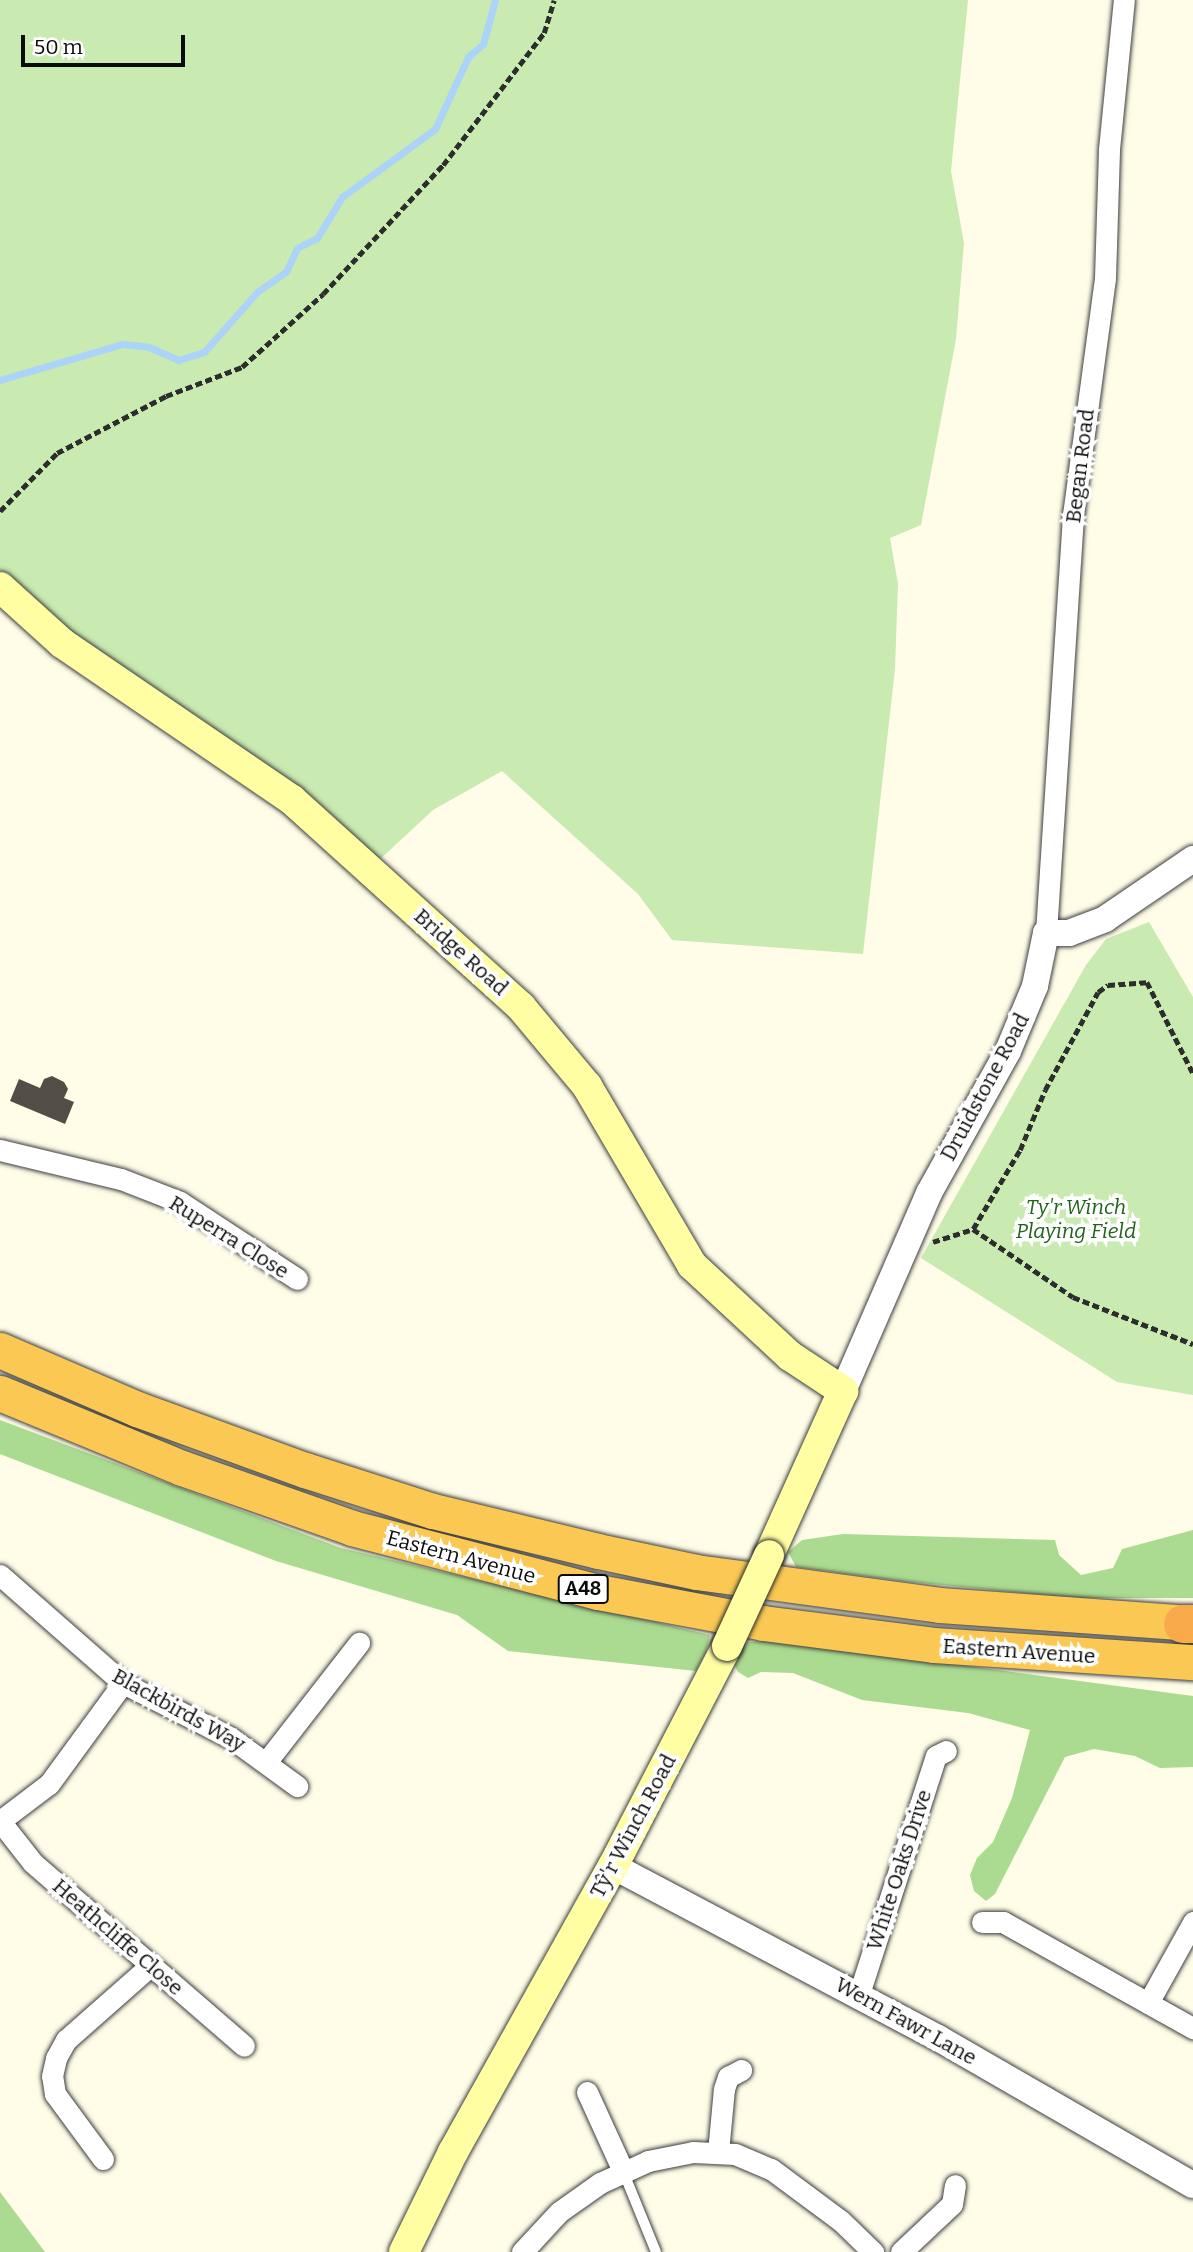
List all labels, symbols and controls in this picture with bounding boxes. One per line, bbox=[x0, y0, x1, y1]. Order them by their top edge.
scale bar bbox=[24, 21, 189, 65]
text: 50 m bbox=[34, 34, 83, 60]
street label: Began Road bbox=[1061, 408, 1099, 524]
street label: Bridge Road bbox=[409, 903, 513, 1001]
street label: Druidstone Road bbox=[936, 1009, 1034, 1165]
street label: Ruperra Close bbox=[164, 1190, 294, 1284]
park label: Ty'r Winch Playing Field bbox=[1016, 1194, 1136, 1244]
street label: Eastern Avenue bbox=[384, 1525, 538, 1589]
road number: A48 bbox=[557, 1574, 609, 1604]
street label: Eastern Avenue bbox=[942, 1633, 1096, 1669]
street label: Blackbirds Way bbox=[108, 1663, 250, 1757]
street label: Tŷ'r Winch Road bbox=[585, 1750, 681, 1902]
street label: White Oaks Drive bbox=[861, 1786, 937, 1954]
street label: Heathcliffe Close bbox=[48, 1873, 188, 2001]
street label: Wern Fawr Lane bbox=[831, 1972, 981, 2070]

